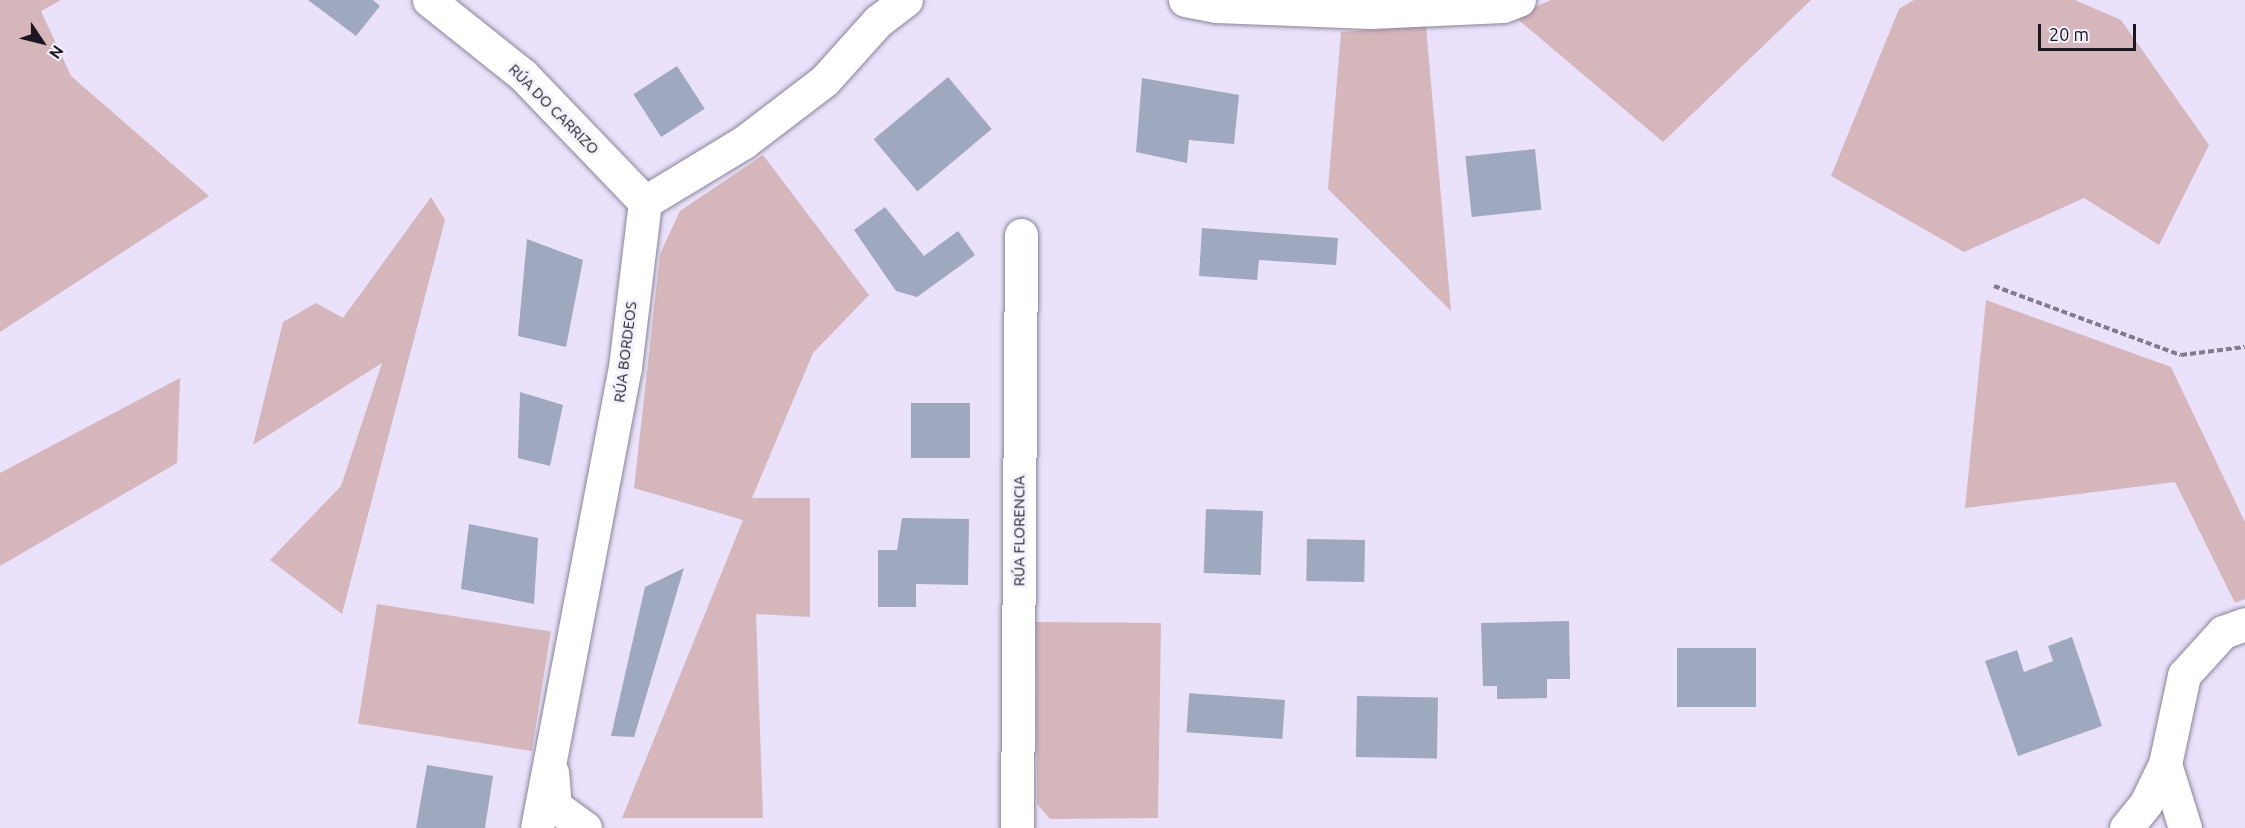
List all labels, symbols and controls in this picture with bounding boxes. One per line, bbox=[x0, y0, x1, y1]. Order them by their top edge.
north arrow bbox=[12, 12, 72, 72]
scale bar bbox=[2041, 12, 2138, 50]
text: 20 m bbox=[2049, 24, 2089, 44]
text: N bbox=[46, 42, 68, 62]
street label: RÚA DO CARRIZO bbox=[505, 60, 603, 158]
street label: RÚA BORDEOS bbox=[610, 301, 640, 403]
street label: RÚA FLORENCIA bbox=[1010, 476, 1028, 586]

